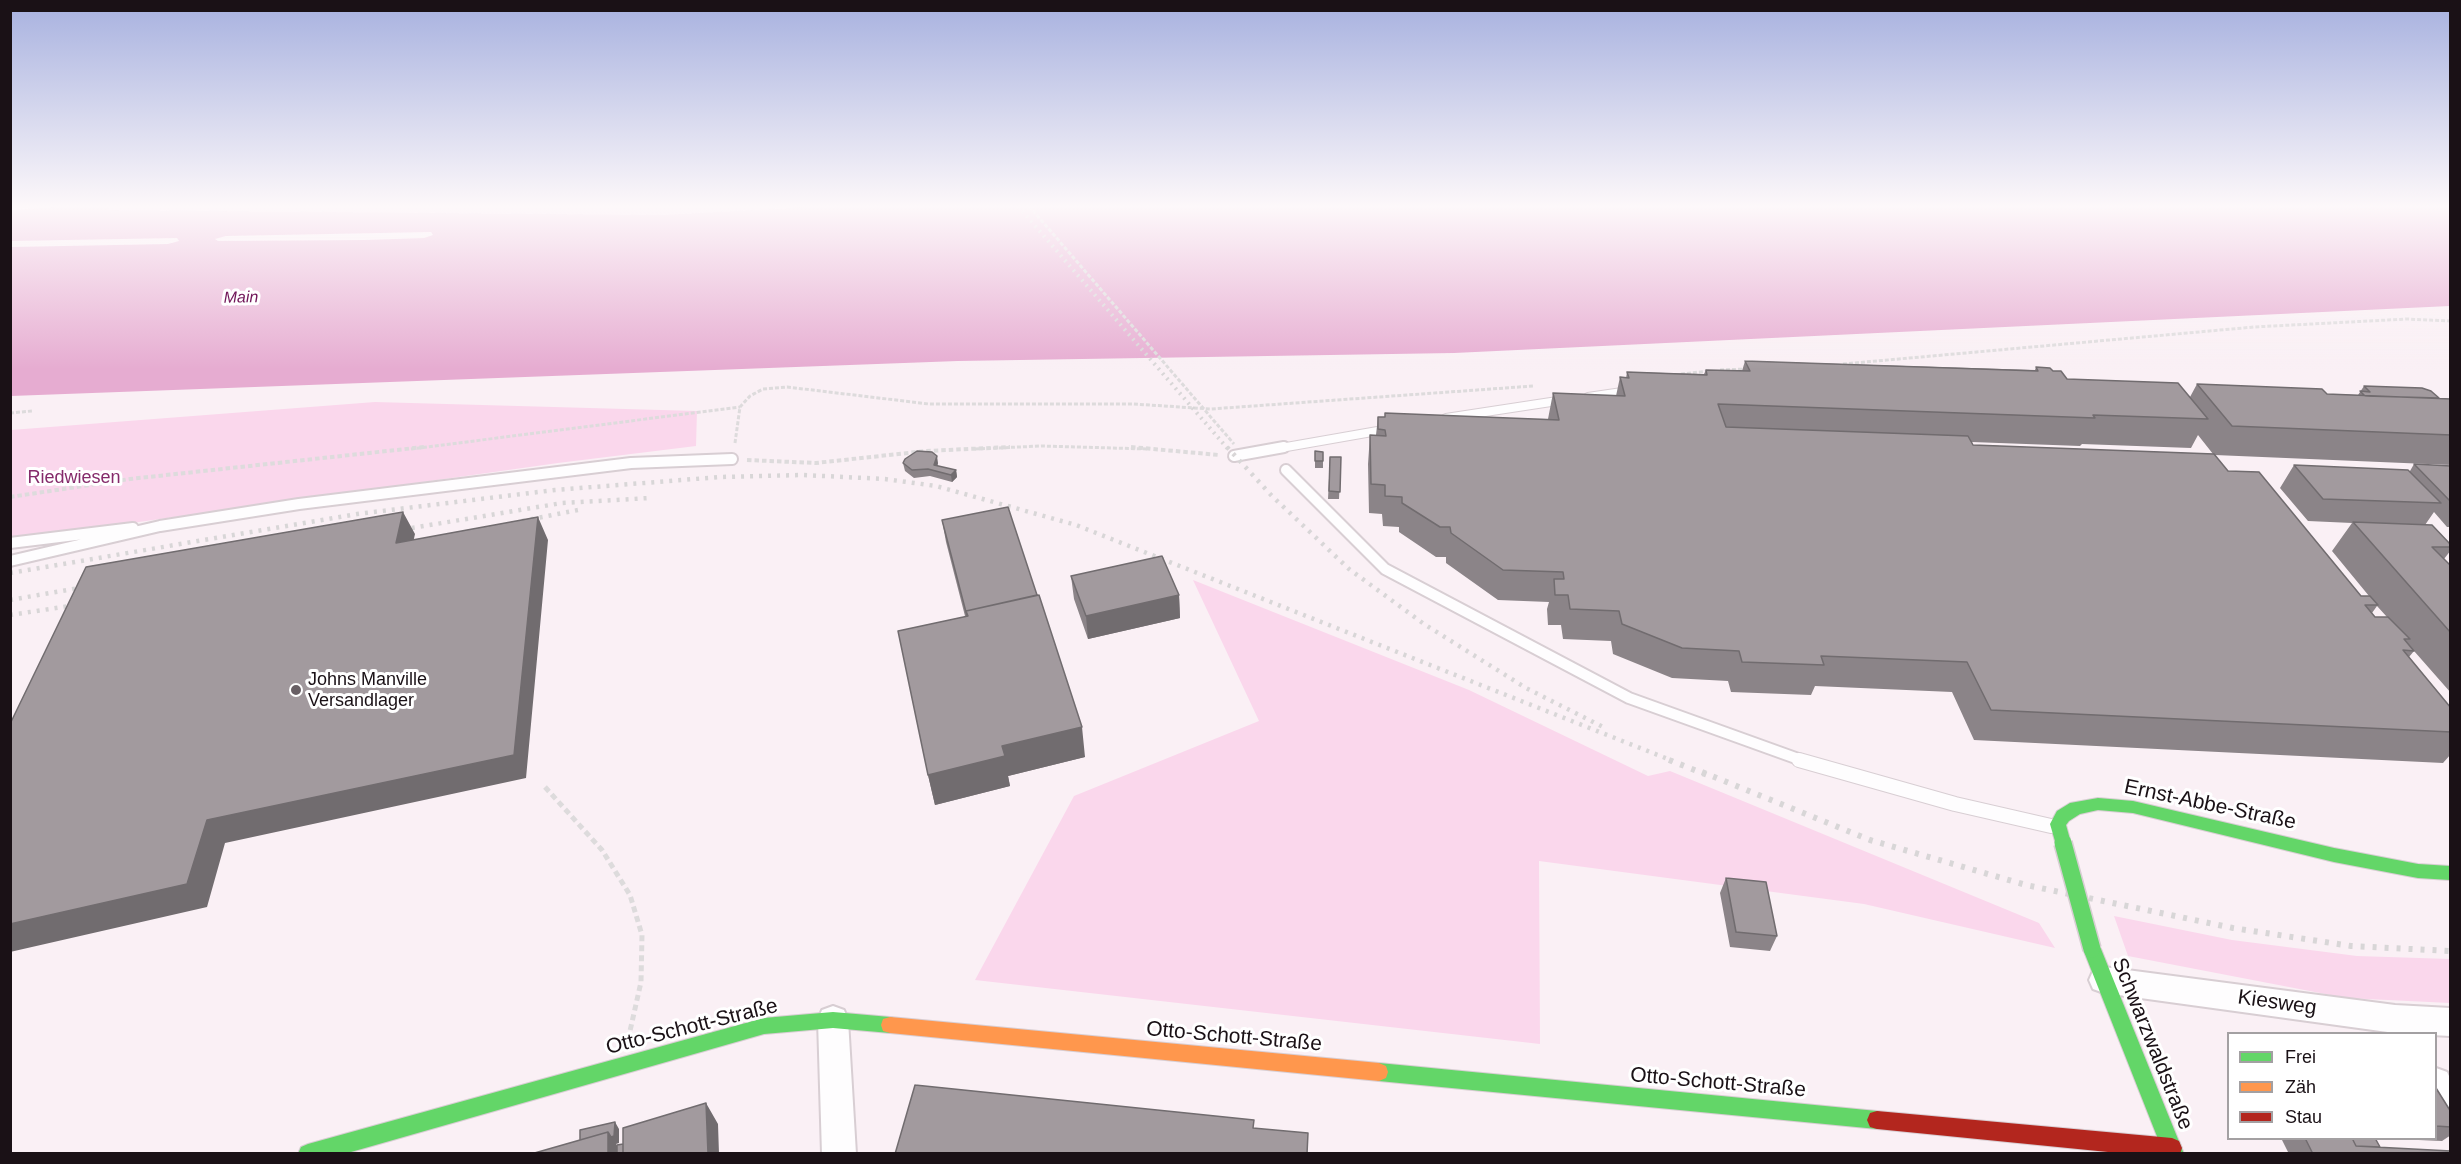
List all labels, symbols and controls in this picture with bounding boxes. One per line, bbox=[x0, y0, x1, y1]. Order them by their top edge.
water label: Main bbox=[223, 288, 259, 308]
park label: Riedwiesen bbox=[27, 467, 121, 489]
place label: Johns Manville Versandlager bbox=[308, 669, 427, 712]
marker: Johns Manville Versandlager bbox=[289, 683, 303, 697]
street label: Ernst-Abbe-Straße bbox=[2122, 774, 2298, 836]
street label: Schwarzwaldstraße bbox=[2106, 954, 2198, 1134]
street label: Kiesweg bbox=[2236, 985, 2318, 1021]
street label: Otto-Schott-Straße bbox=[603, 993, 781, 1061]
street label: Otto-Schott-Straße bbox=[1145, 1017, 1323, 1057]
legend bbox=[2227, 1032, 2437, 1140]
text: Frei bbox=[2285, 1047, 2316, 1067]
street label: Otto-Schott-Straße bbox=[1629, 1063, 1807, 1103]
text: Zäh bbox=[2285, 1077, 2316, 1097]
text: Stau bbox=[2285, 1107, 2322, 1127]

